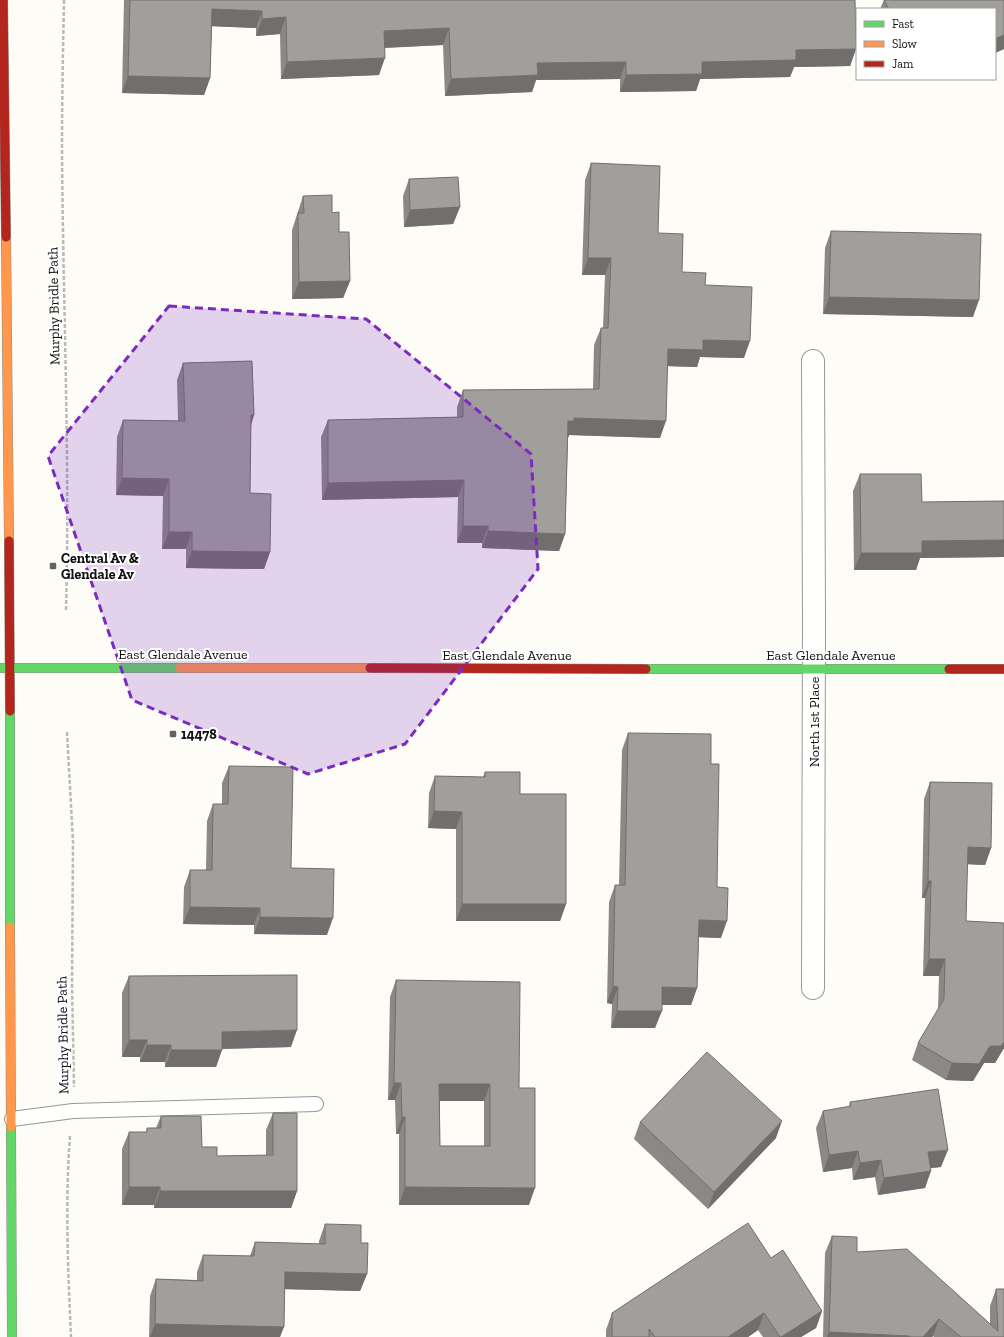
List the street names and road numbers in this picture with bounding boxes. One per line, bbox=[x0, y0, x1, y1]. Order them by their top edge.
street label: Murphy Bridle Path bbox=[44, 247, 64, 365]
street label: East Glendale Avenue bbox=[118, 646, 248, 663]
street label: East Glendale Avenue bbox=[442, 647, 572, 664]
street label: East Glendale Avenue bbox=[766, 647, 896, 664]
street label: North 1st Place bbox=[806, 676, 823, 767]
street label: Murphy Bridle Path bbox=[53, 976, 73, 1094]

